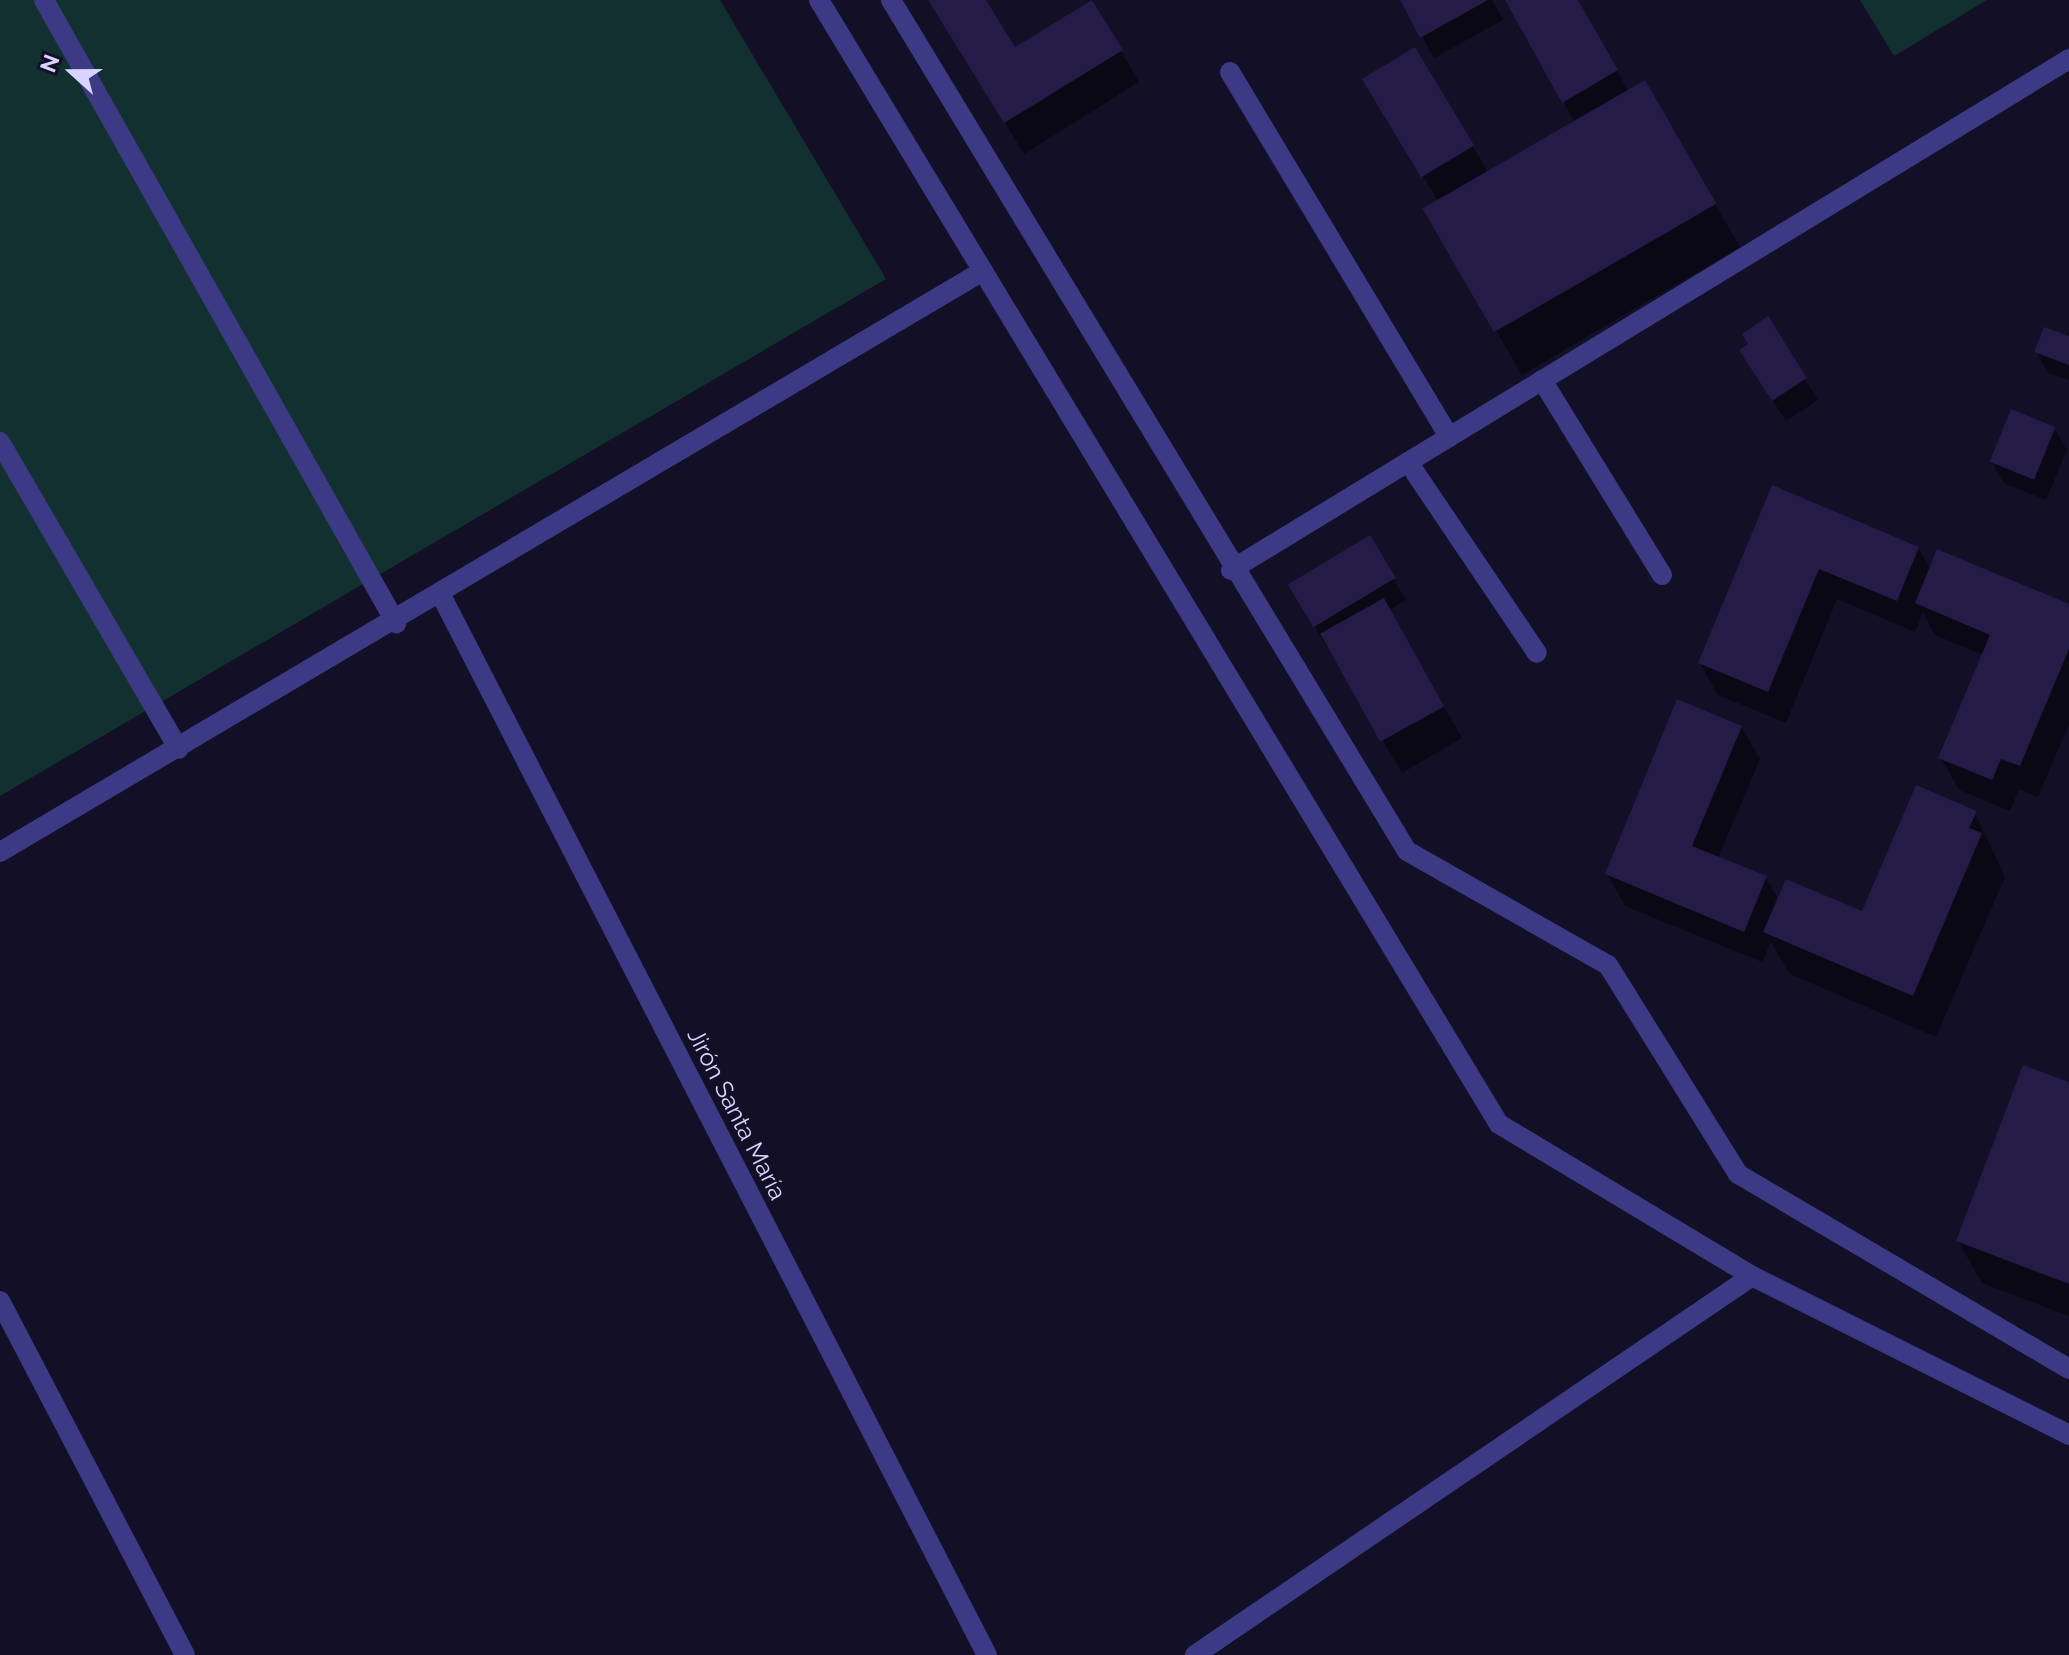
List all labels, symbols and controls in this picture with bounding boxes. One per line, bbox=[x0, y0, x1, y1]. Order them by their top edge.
north arrow bbox=[32, 32, 112, 112]
text: N bbox=[34, 51, 65, 76]
street label: Jirón Santa María bbox=[681, 1023, 793, 1205]

